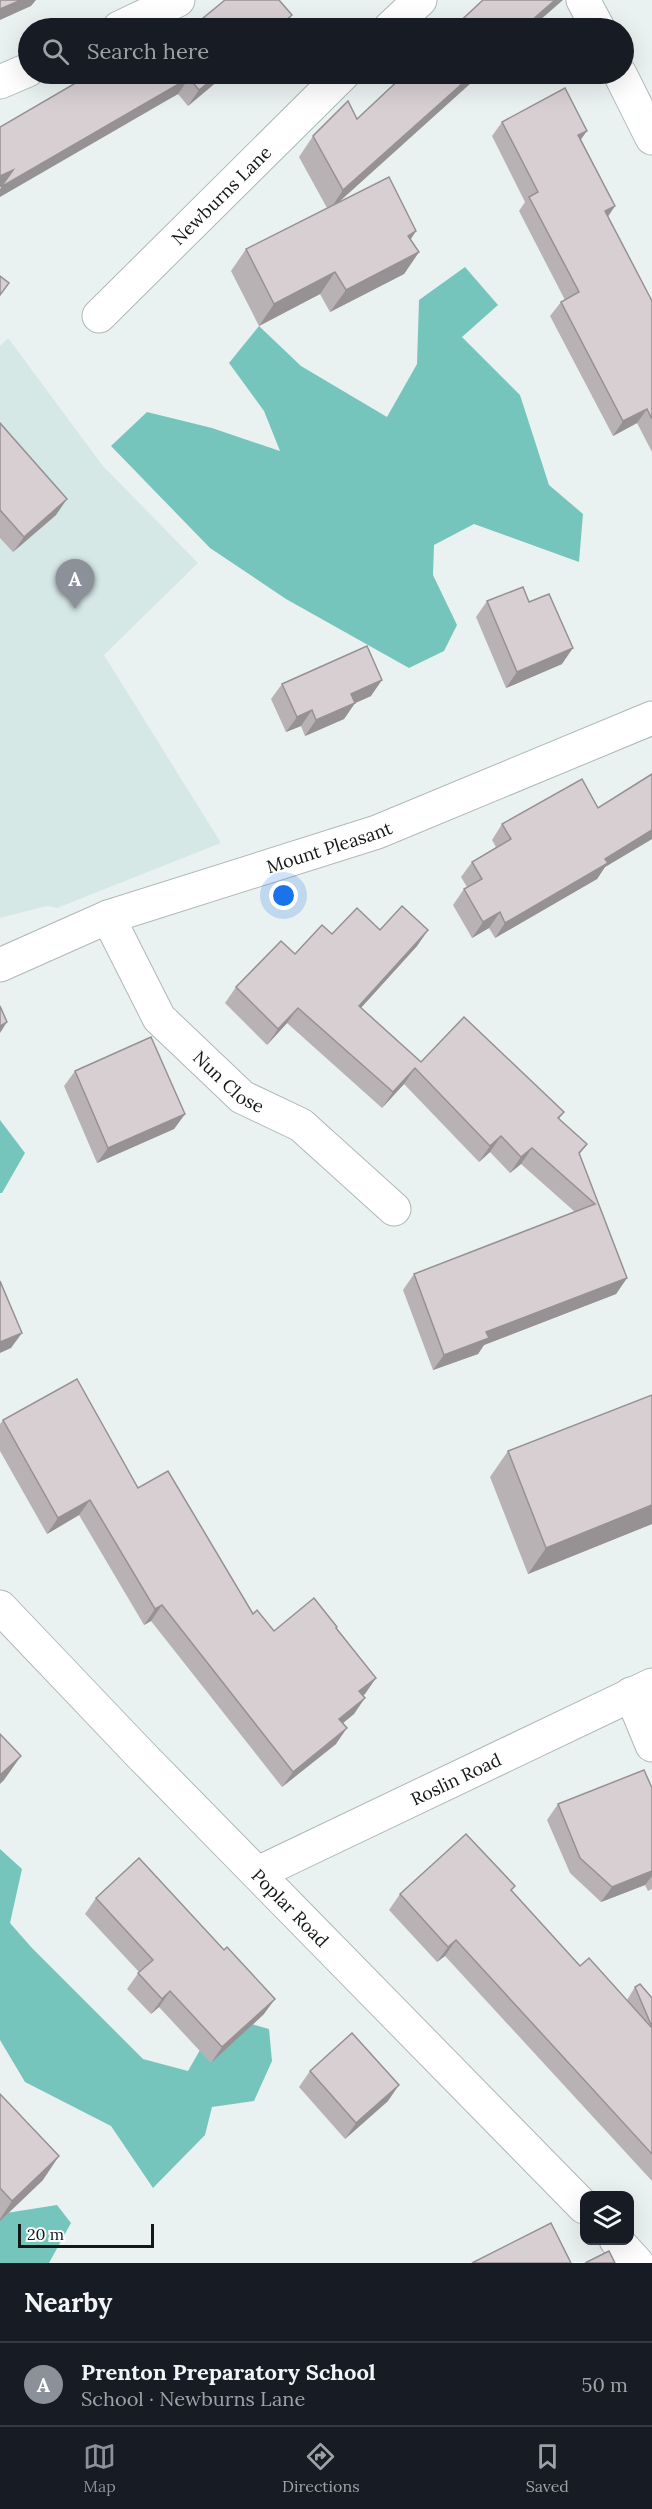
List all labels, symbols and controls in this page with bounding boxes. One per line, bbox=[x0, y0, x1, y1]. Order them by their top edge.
search box bbox=[18, 18, 634, 84]
icon: search bbox=[39, 35, 72, 68]
text: Search here bbox=[87, 37, 209, 65]
street label: Newburns Lane bbox=[166, 140, 276, 249]
pin: A bbox=[56, 560, 94, 609]
street label: Mount Pleasant bbox=[263, 816, 395, 878]
your location bbox=[269, 881, 298, 910]
street label: Nun Close bbox=[189, 1045, 268, 1118]
street label: Roslin Road bbox=[407, 1747, 505, 1810]
street label: Poplar Road bbox=[247, 1864, 334, 1952]
map controls bbox=[580, 2191, 634, 2245]
button: layers bbox=[580, 2191, 634, 2245]
scale bar bbox=[18, 2221, 154, 2248]
text: 20 m bbox=[27, 2224, 64, 2244]
text: Nearby bbox=[24, 2286, 112, 2319]
text: Prenton Preparatory School bbox=[81, 2358, 376, 2386]
text: A bbox=[37, 2372, 50, 2397]
text: 50 m bbox=[582, 2372, 628, 2397]
text: School · Newburns Lane bbox=[81, 2386, 305, 2411]
tab: Map bbox=[83, 2440, 116, 2496]
tab: Directions bbox=[282, 2440, 360, 2496]
tab: Saved bbox=[526, 2440, 569, 2496]

